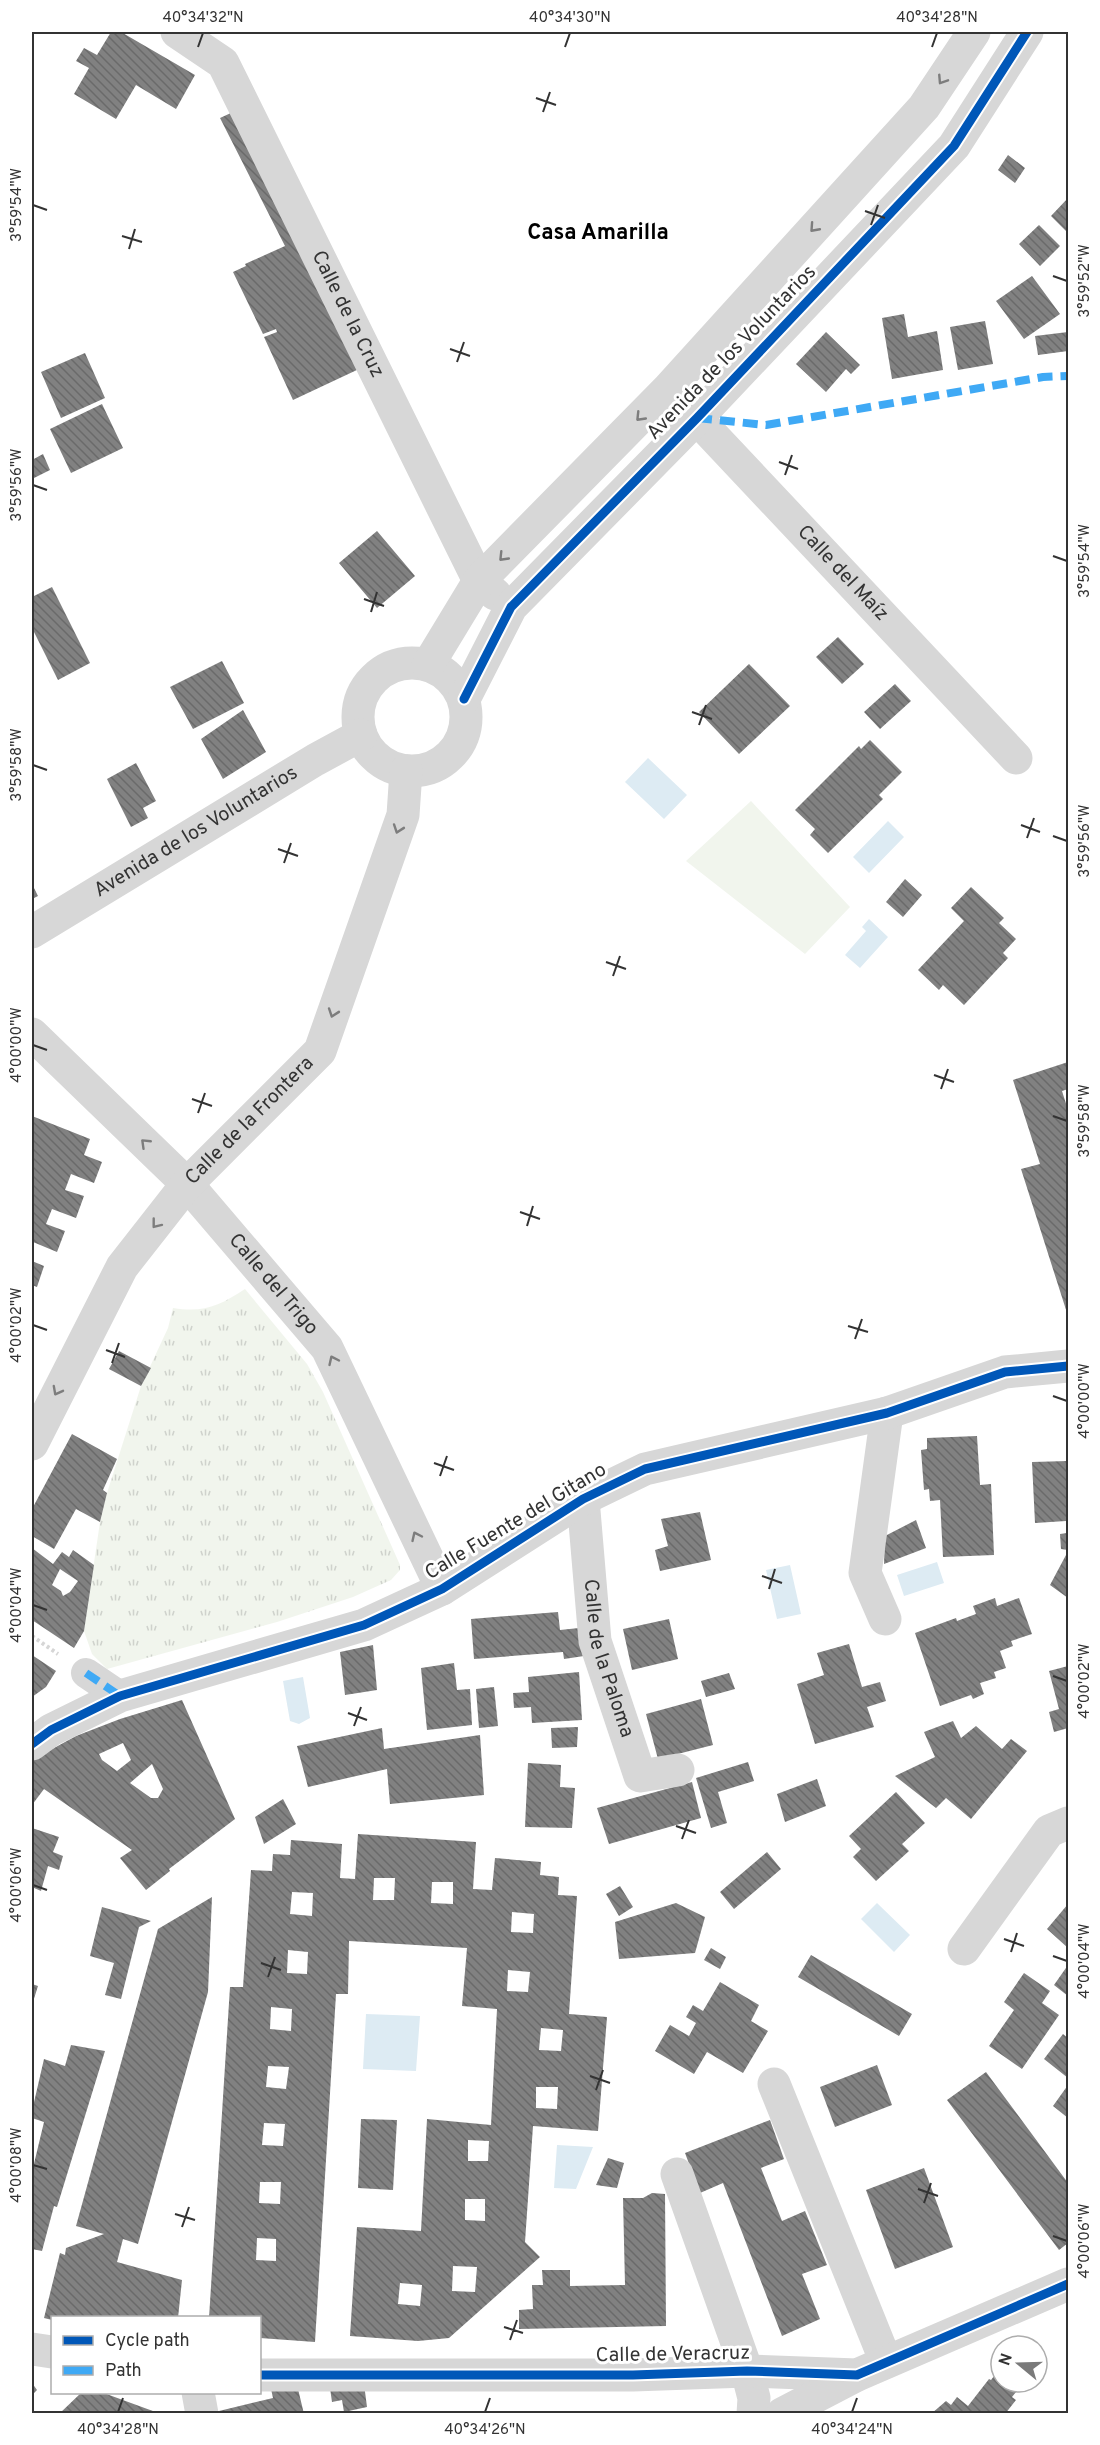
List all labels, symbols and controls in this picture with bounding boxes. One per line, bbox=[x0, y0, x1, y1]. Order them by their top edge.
text: 40°34'32"N bbox=[162, 9, 244, 28]
text: 40°34'30"N bbox=[529, 9, 611, 28]
text: 40°34'28"N bbox=[896, 9, 978, 28]
one-way arrow bbox=[938, 74, 949, 85]
text: 3°59'54"W bbox=[8, 168, 27, 242]
district label: Casa Amarilla bbox=[527, 220, 669, 247]
one-way arrow bbox=[810, 221, 821, 231]
text: 3°59'52"W bbox=[1076, 244, 1095, 318]
street label: Calle de la Cruz bbox=[305, 247, 390, 382]
street label: Avenida de los Voluntarios bbox=[641, 260, 823, 446]
one-way arrow bbox=[636, 410, 647, 421]
text: 3°59'56"W bbox=[8, 448, 27, 522]
street label: Calle del Maíz bbox=[791, 520, 894, 627]
text: 3°59'54"W bbox=[1076, 524, 1095, 598]
one-way arrow bbox=[499, 550, 510, 560]
text: 3°59'58"W bbox=[8, 728, 27, 802]
street label: Avenida de los Voluntarios bbox=[89, 760, 303, 904]
text: 3°59'56"W bbox=[1076, 804, 1095, 878]
one-way arrow bbox=[392, 823, 405, 834]
text: 4°00'00"W bbox=[8, 1007, 27, 1083]
one-way arrow bbox=[328, 1007, 341, 1018]
street label: Calle de la Frontera bbox=[180, 1051, 320, 1191]
text: 3°59'58"W bbox=[1076, 1084, 1095, 1158]
one-way arrow bbox=[141, 1139, 152, 1150]
one-way arrow bbox=[152, 1217, 163, 1228]
street label: Calle del Trigo bbox=[222, 1228, 324, 1341]
text: 4°00'02"W bbox=[8, 1287, 27, 1363]
one-way arrow bbox=[328, 1355, 340, 1366]
text: 4°00'00"W bbox=[1076, 1363, 1095, 1439]
one-way arrow bbox=[53, 1385, 64, 1395]
street label: Calle Fuente del Gitano bbox=[420, 1457, 612, 1587]
one-way arrow bbox=[412, 1531, 424, 1542]
text: 4°00'04"W bbox=[8, 1567, 27, 1643]
street label: Calle de la Paloma bbox=[577, 1578, 639, 1741]
text: 4°00'02"W bbox=[1076, 1643, 1095, 1719]
text: 4°00'06"W bbox=[8, 1847, 27, 1923]
text: 4°00'04"W bbox=[1076, 1923, 1095, 1999]
text: 4°00'08"W bbox=[8, 2127, 27, 2203]
text: 4°00'06"W bbox=[1076, 2203, 1095, 2279]
legend bbox=[51, 2316, 261, 2394]
text: Cycle path bbox=[105, 2330, 190, 2353]
north arrow bbox=[989, 2334, 1049, 2394]
street label: Calle de Veracruz bbox=[595, 2341, 751, 2369]
text: N bbox=[995, 2351, 1018, 2368]
text: Path bbox=[105, 2360, 142, 2383]
text: 40°34'28"N bbox=[77, 2421, 159, 2440]
text: 40°34'26"N bbox=[444, 2421, 526, 2440]
text: 40°34'24"N bbox=[811, 2421, 893, 2440]

